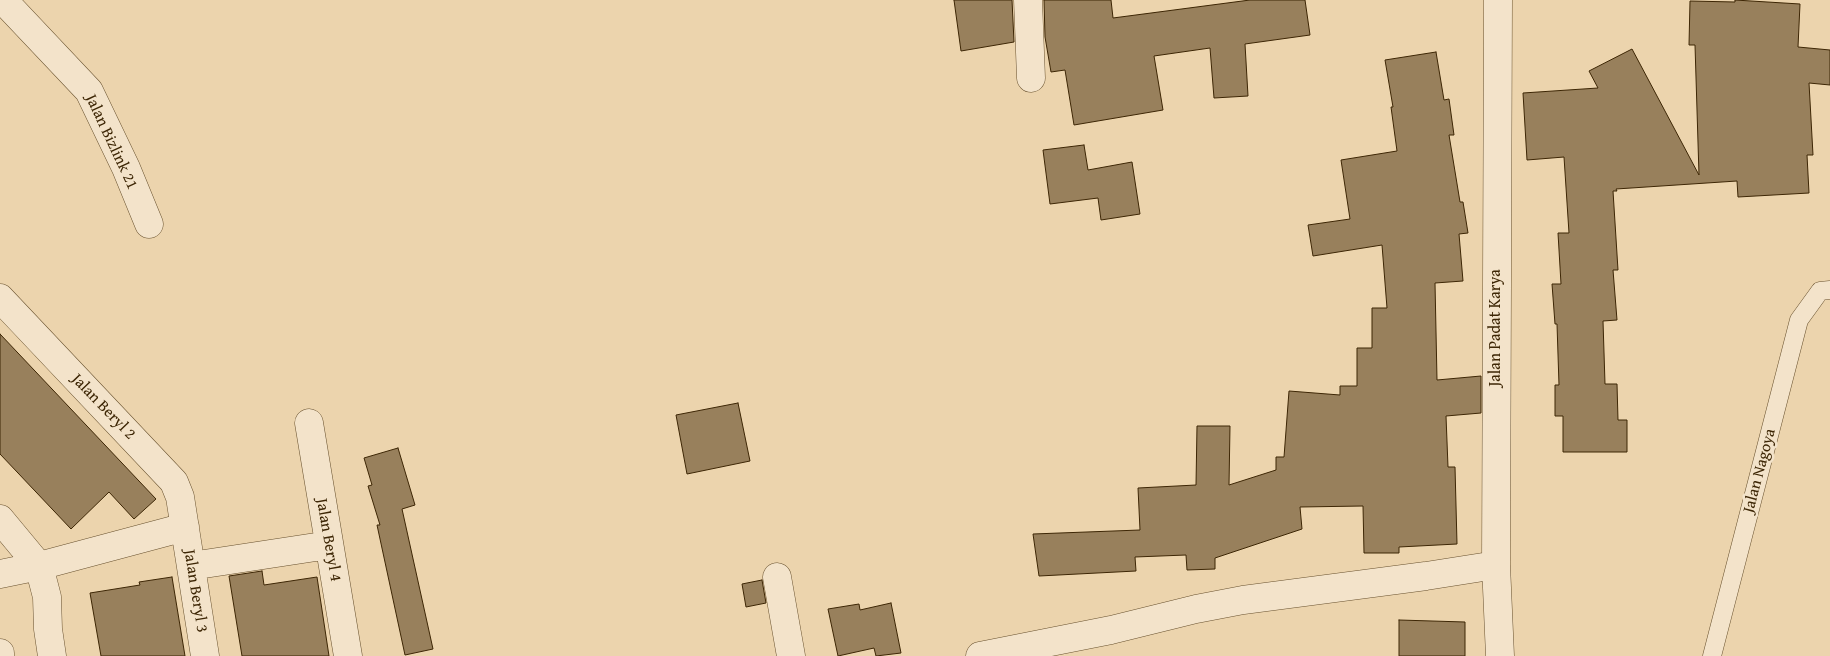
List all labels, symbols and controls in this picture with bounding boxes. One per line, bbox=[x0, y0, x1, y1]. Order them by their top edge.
street label: Jalan Bizlink 21 bbox=[81, 91, 141, 193]
street label: Jalan Padat Karya bbox=[1486, 269, 1506, 387]
street label: Jalan Beryl 2 bbox=[67, 370, 139, 444]
street label: Jalan Nagoya bbox=[1740, 427, 1780, 515]
street label: Jalan Beryl 4 bbox=[311, 497, 345, 583]
street label: Jalan Beryl 3 bbox=[179, 548, 211, 634]

